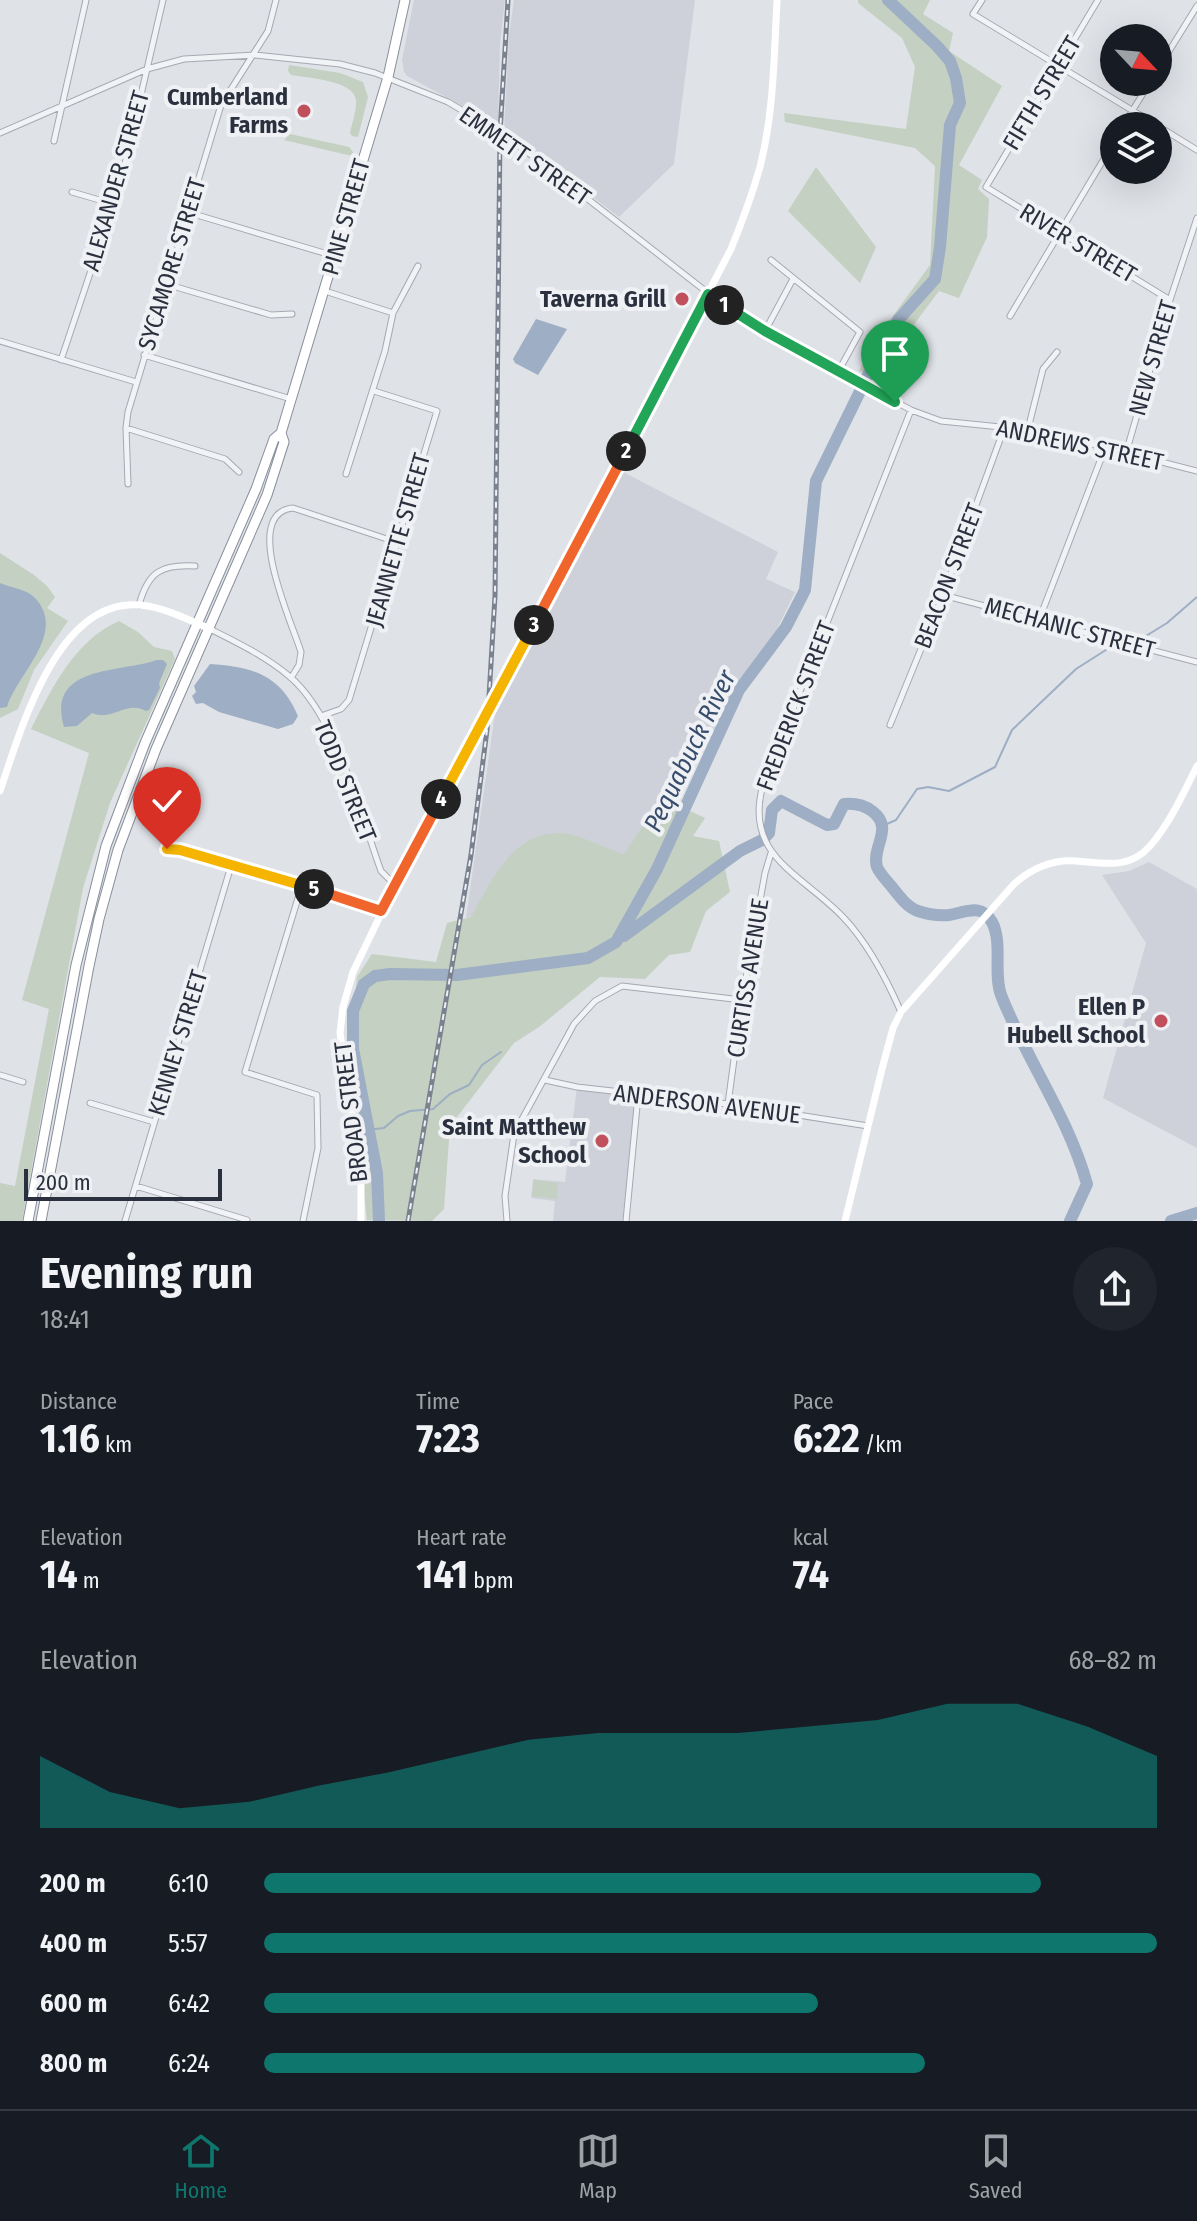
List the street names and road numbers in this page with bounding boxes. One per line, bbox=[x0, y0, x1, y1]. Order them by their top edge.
street label: FIFTH STREET bbox=[997, 31, 1087, 155]
street label: ALEXANDER STREET bbox=[77, 87, 155, 275]
street label: EMMETT STREET bbox=[454, 100, 596, 212]
street label: PINE STREET bbox=[316, 156, 376, 278]
street label: SYCAMORE STREET bbox=[133, 175, 211, 353]
street label: RIVER STREET bbox=[1015, 197, 1141, 289]
street label: NEW STREET bbox=[1123, 297, 1183, 419]
street label: ANDREWS STREET bbox=[994, 414, 1166, 476]
street label: JEANNETTE STREET bbox=[360, 450, 436, 630]
street label: BEACON STREET bbox=[909, 500, 989, 652]
street label: MECHANIC STREET bbox=[982, 592, 1158, 664]
street label: FREDERICK STREET bbox=[751, 617, 841, 795]
street label: TODD STREET bbox=[308, 716, 382, 846]
street label: CURTISS AVENUE bbox=[722, 896, 774, 1060]
street label: KENNEY STREET bbox=[143, 967, 213, 1119]
street label: BROAD STREET bbox=[328, 1040, 374, 1184]
street label: ANDERSON AVENUE bbox=[612, 1079, 802, 1129]

